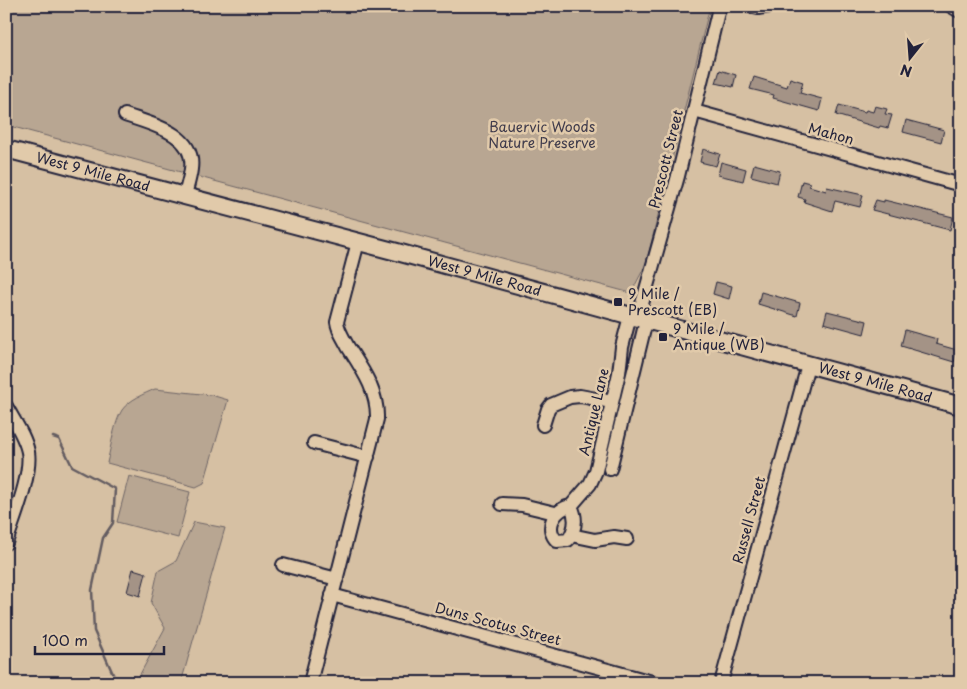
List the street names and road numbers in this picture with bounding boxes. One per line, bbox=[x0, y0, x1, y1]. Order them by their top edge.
street label: Prescott Street bbox=[643, 107, 688, 210]
street label: Mahon bbox=[806, 117, 856, 150]
street label: West 9 Mile Road bbox=[34, 146, 152, 197]
street label: West 9 Mile Road bbox=[425, 250, 544, 301]
street label: West 9 Mile Road bbox=[816, 357, 935, 408]
street label: Antique Lane bbox=[573, 366, 614, 458]
street label: Russell Street bbox=[727, 473, 770, 566]
street label: Duns Scotus Street bbox=[433, 597, 564, 650]

